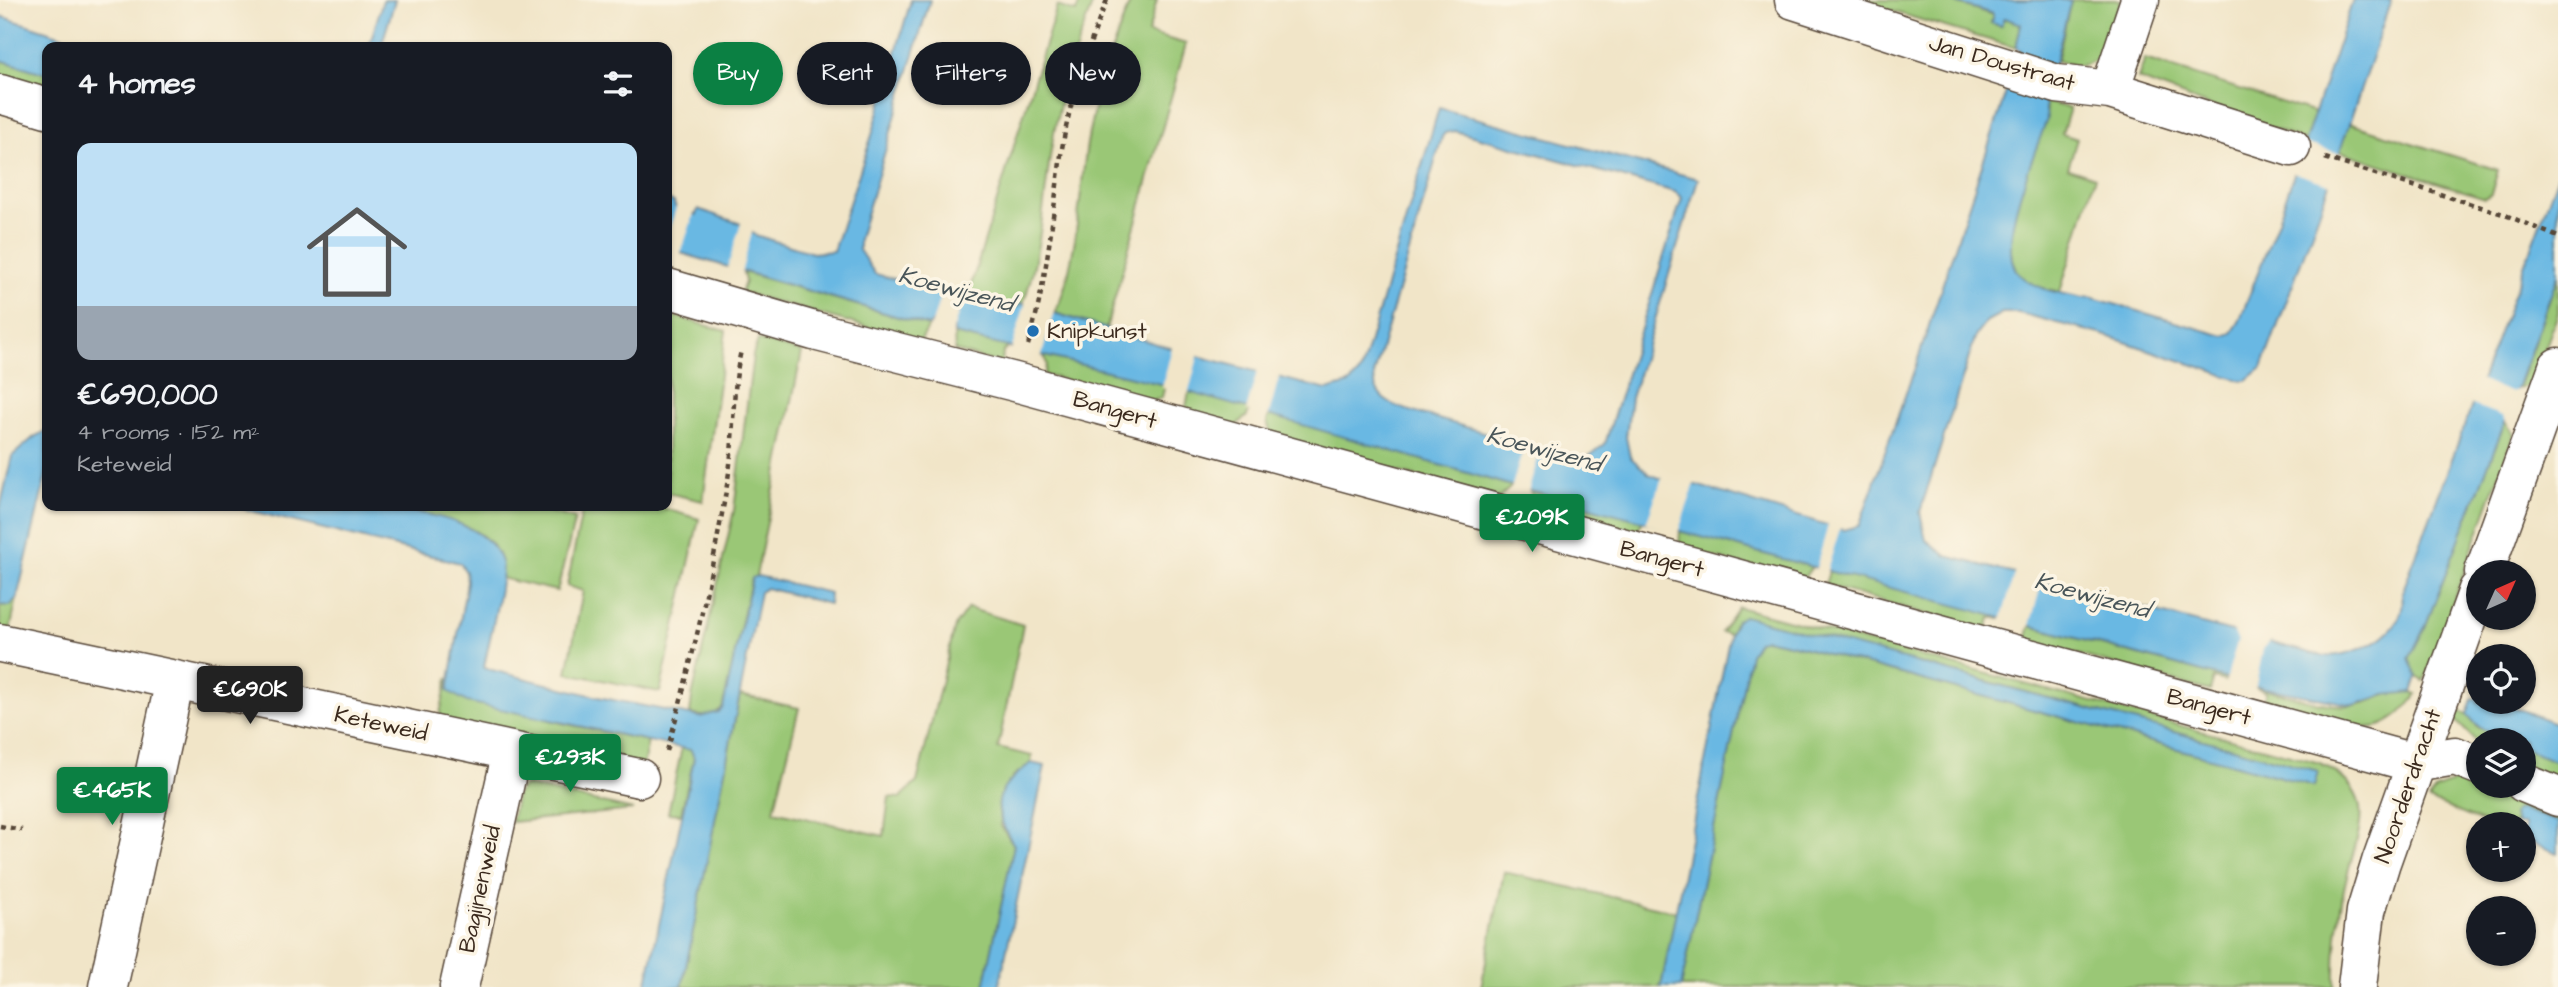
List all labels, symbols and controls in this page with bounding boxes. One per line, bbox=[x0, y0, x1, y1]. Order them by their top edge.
street label: Jan Doustraat bbox=[1925, 27, 2079, 99]
chip: Buy bbox=[693, 42, 783, 105]
chip: Rent bbox=[797, 42, 897, 105]
chip: Filters bbox=[911, 42, 1031, 105]
chip: New bbox=[1045, 42, 1141, 105]
text: 4 homes bbox=[77, 63, 196, 105]
icon: filters bbox=[599, 65, 637, 103]
icon: home bbox=[294, 189, 420, 315]
water label: Koewijzend bbox=[895, 258, 1022, 323]
place label: Knipkunst bbox=[1047, 315, 1148, 347]
marker: Knipkunst bbox=[1025, 323, 1041, 339]
text: €690,000 bbox=[77, 374, 218, 416]
street label: Bangert bbox=[1069, 383, 1161, 438]
text: 4 rooms · 152 m² bbox=[77, 416, 260, 448]
water label: Koewijzend bbox=[1483, 418, 1610, 483]
text: Keteweid bbox=[77, 448, 171, 480]
pin: €209K bbox=[1483, 494, 1581, 554]
text: €209K bbox=[1496, 501, 1568, 533]
street label: Bangert bbox=[1616, 532, 1708, 587]
north arrow bbox=[2466, 560, 2536, 630]
map controls bbox=[2466, 560, 2536, 966]
water label: Koewijzend bbox=[2031, 564, 2158, 629]
button: locate bbox=[2466, 644, 2536, 714]
pin: €690K bbox=[201, 666, 299, 726]
text: €690K bbox=[213, 673, 287, 705]
street label: Bangert bbox=[2163, 680, 2255, 735]
street label: Keteweid bbox=[331, 699, 431, 750]
street label: Noorderdracht bbox=[2367, 704, 2450, 867]
button: layers bbox=[2466, 728, 2536, 798]
pin: €293K bbox=[521, 734, 619, 794]
text: €293K bbox=[535, 741, 605, 773]
pin: €465K bbox=[63, 768, 161, 827]
text: €465K bbox=[73, 774, 151, 806]
button: + bbox=[2466, 812, 2536, 882]
street label: Bagijnenweid bbox=[451, 822, 510, 956]
button: − bbox=[2466, 896, 2536, 966]

